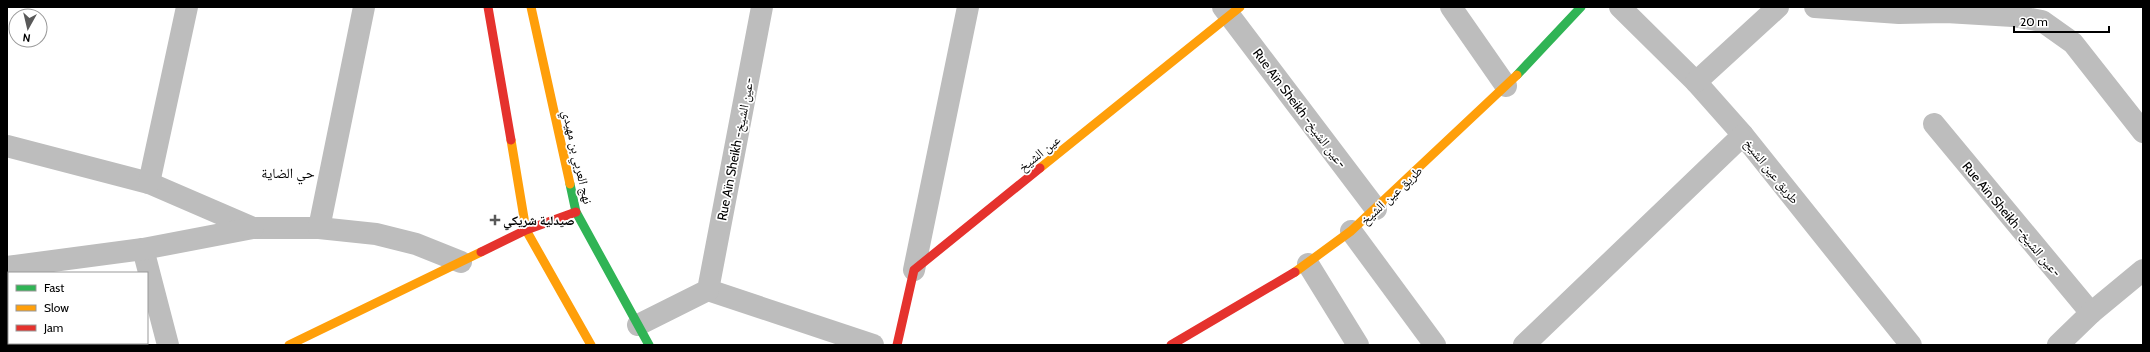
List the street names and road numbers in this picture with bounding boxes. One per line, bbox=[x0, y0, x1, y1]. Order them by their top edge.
street label: Rue Aïn Sheikh -عين الشيخ- bbox=[1248, 45, 1350, 172]
street label: Rue Aïn Sheikh -عين الشيخ- bbox=[713, 76, 759, 222]
street label: نهج العربي بن مهيدي bbox=[556, 108, 597, 206]
street label: عين الشيخ bbox=[1015, 131, 1065, 176]
street label: طريق عين الشيخ bbox=[1739, 135, 1803, 208]
street label: Rue Aïn Sheikh -عين الشيخ- bbox=[1958, 158, 2065, 281]
street label: طريق عين الشيخ bbox=[1357, 162, 1427, 229]

